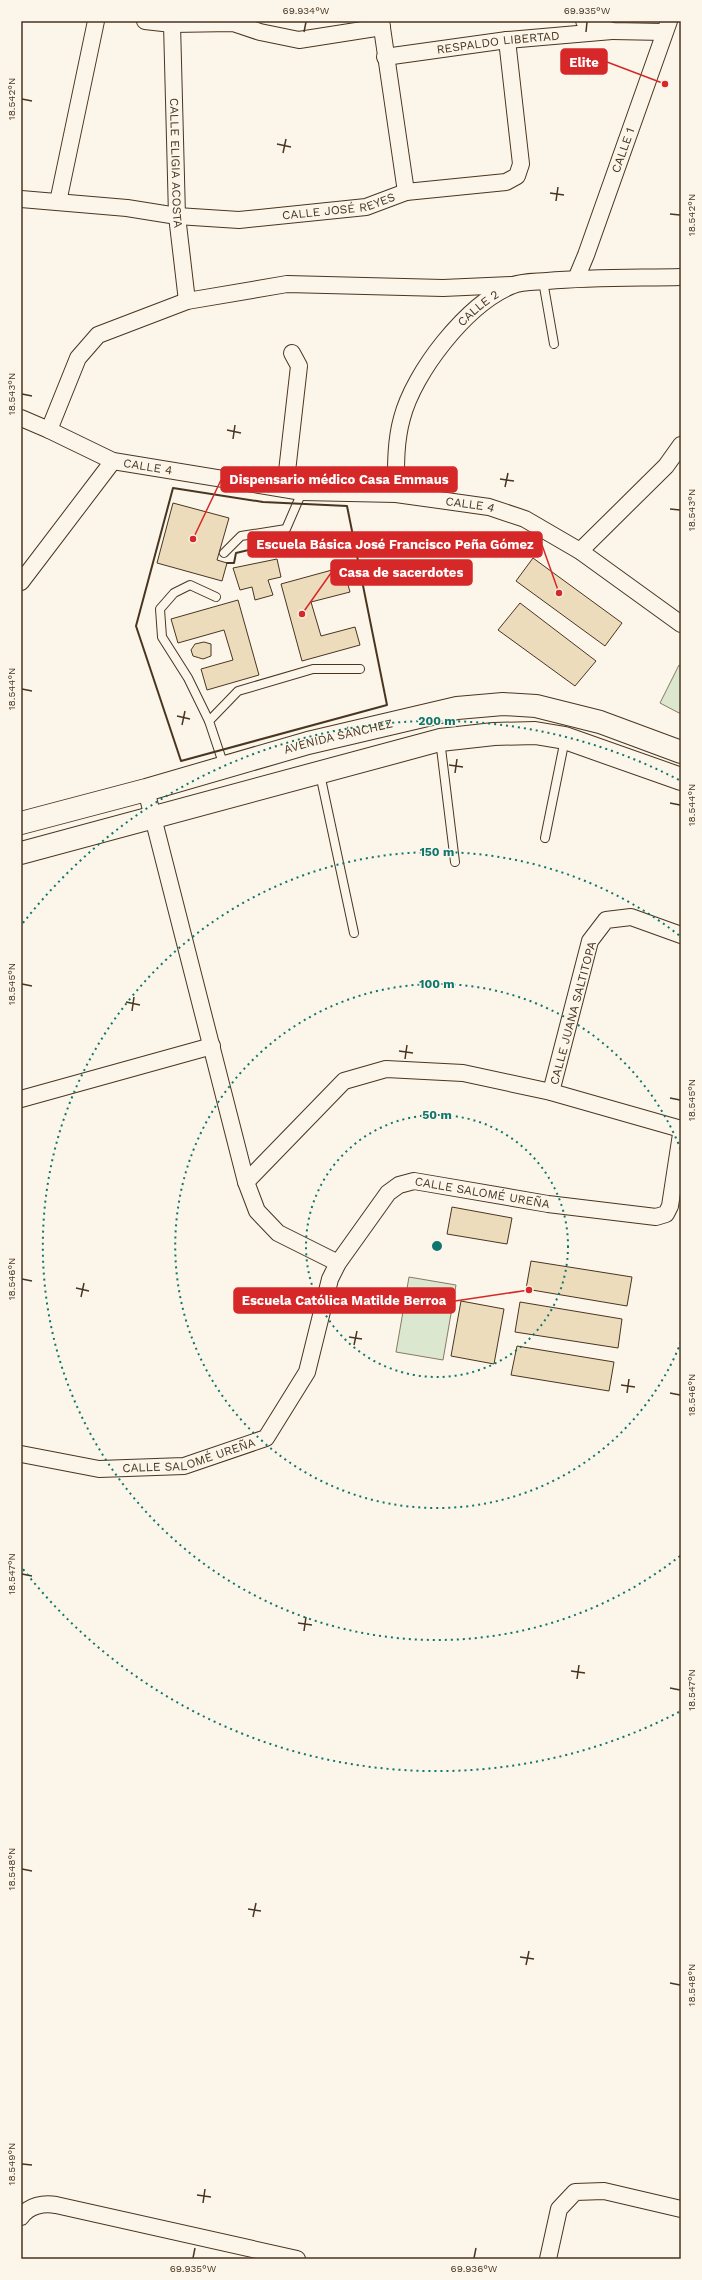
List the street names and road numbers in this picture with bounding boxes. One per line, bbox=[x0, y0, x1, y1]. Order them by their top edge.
street label: RESPALDO LIBERTAD bbox=[436, 29, 560, 57]
street label: CALLE ELIGIA ACOSTA bbox=[167, 98, 185, 229]
street label: CALLE 1 bbox=[609, 126, 638, 175]
street label: CALLE JOSÉ REYES bbox=[281, 190, 397, 223]
street label: CALLE 2 bbox=[455, 287, 501, 329]
street label: CALLE 4 bbox=[122, 456, 174, 478]
street label: CALLE 4 bbox=[445, 494, 497, 515]
street label: AVENIDA SÁNCHEZ bbox=[282, 716, 394, 757]
street label: CALLE JUANA SALTITOPA bbox=[547, 940, 599, 1086]
street label: CALLE SALOMÉ UREÑA bbox=[414, 1174, 551, 1211]
street label: CALLE SALOMÉ UREÑA bbox=[122, 1435, 257, 1475]

